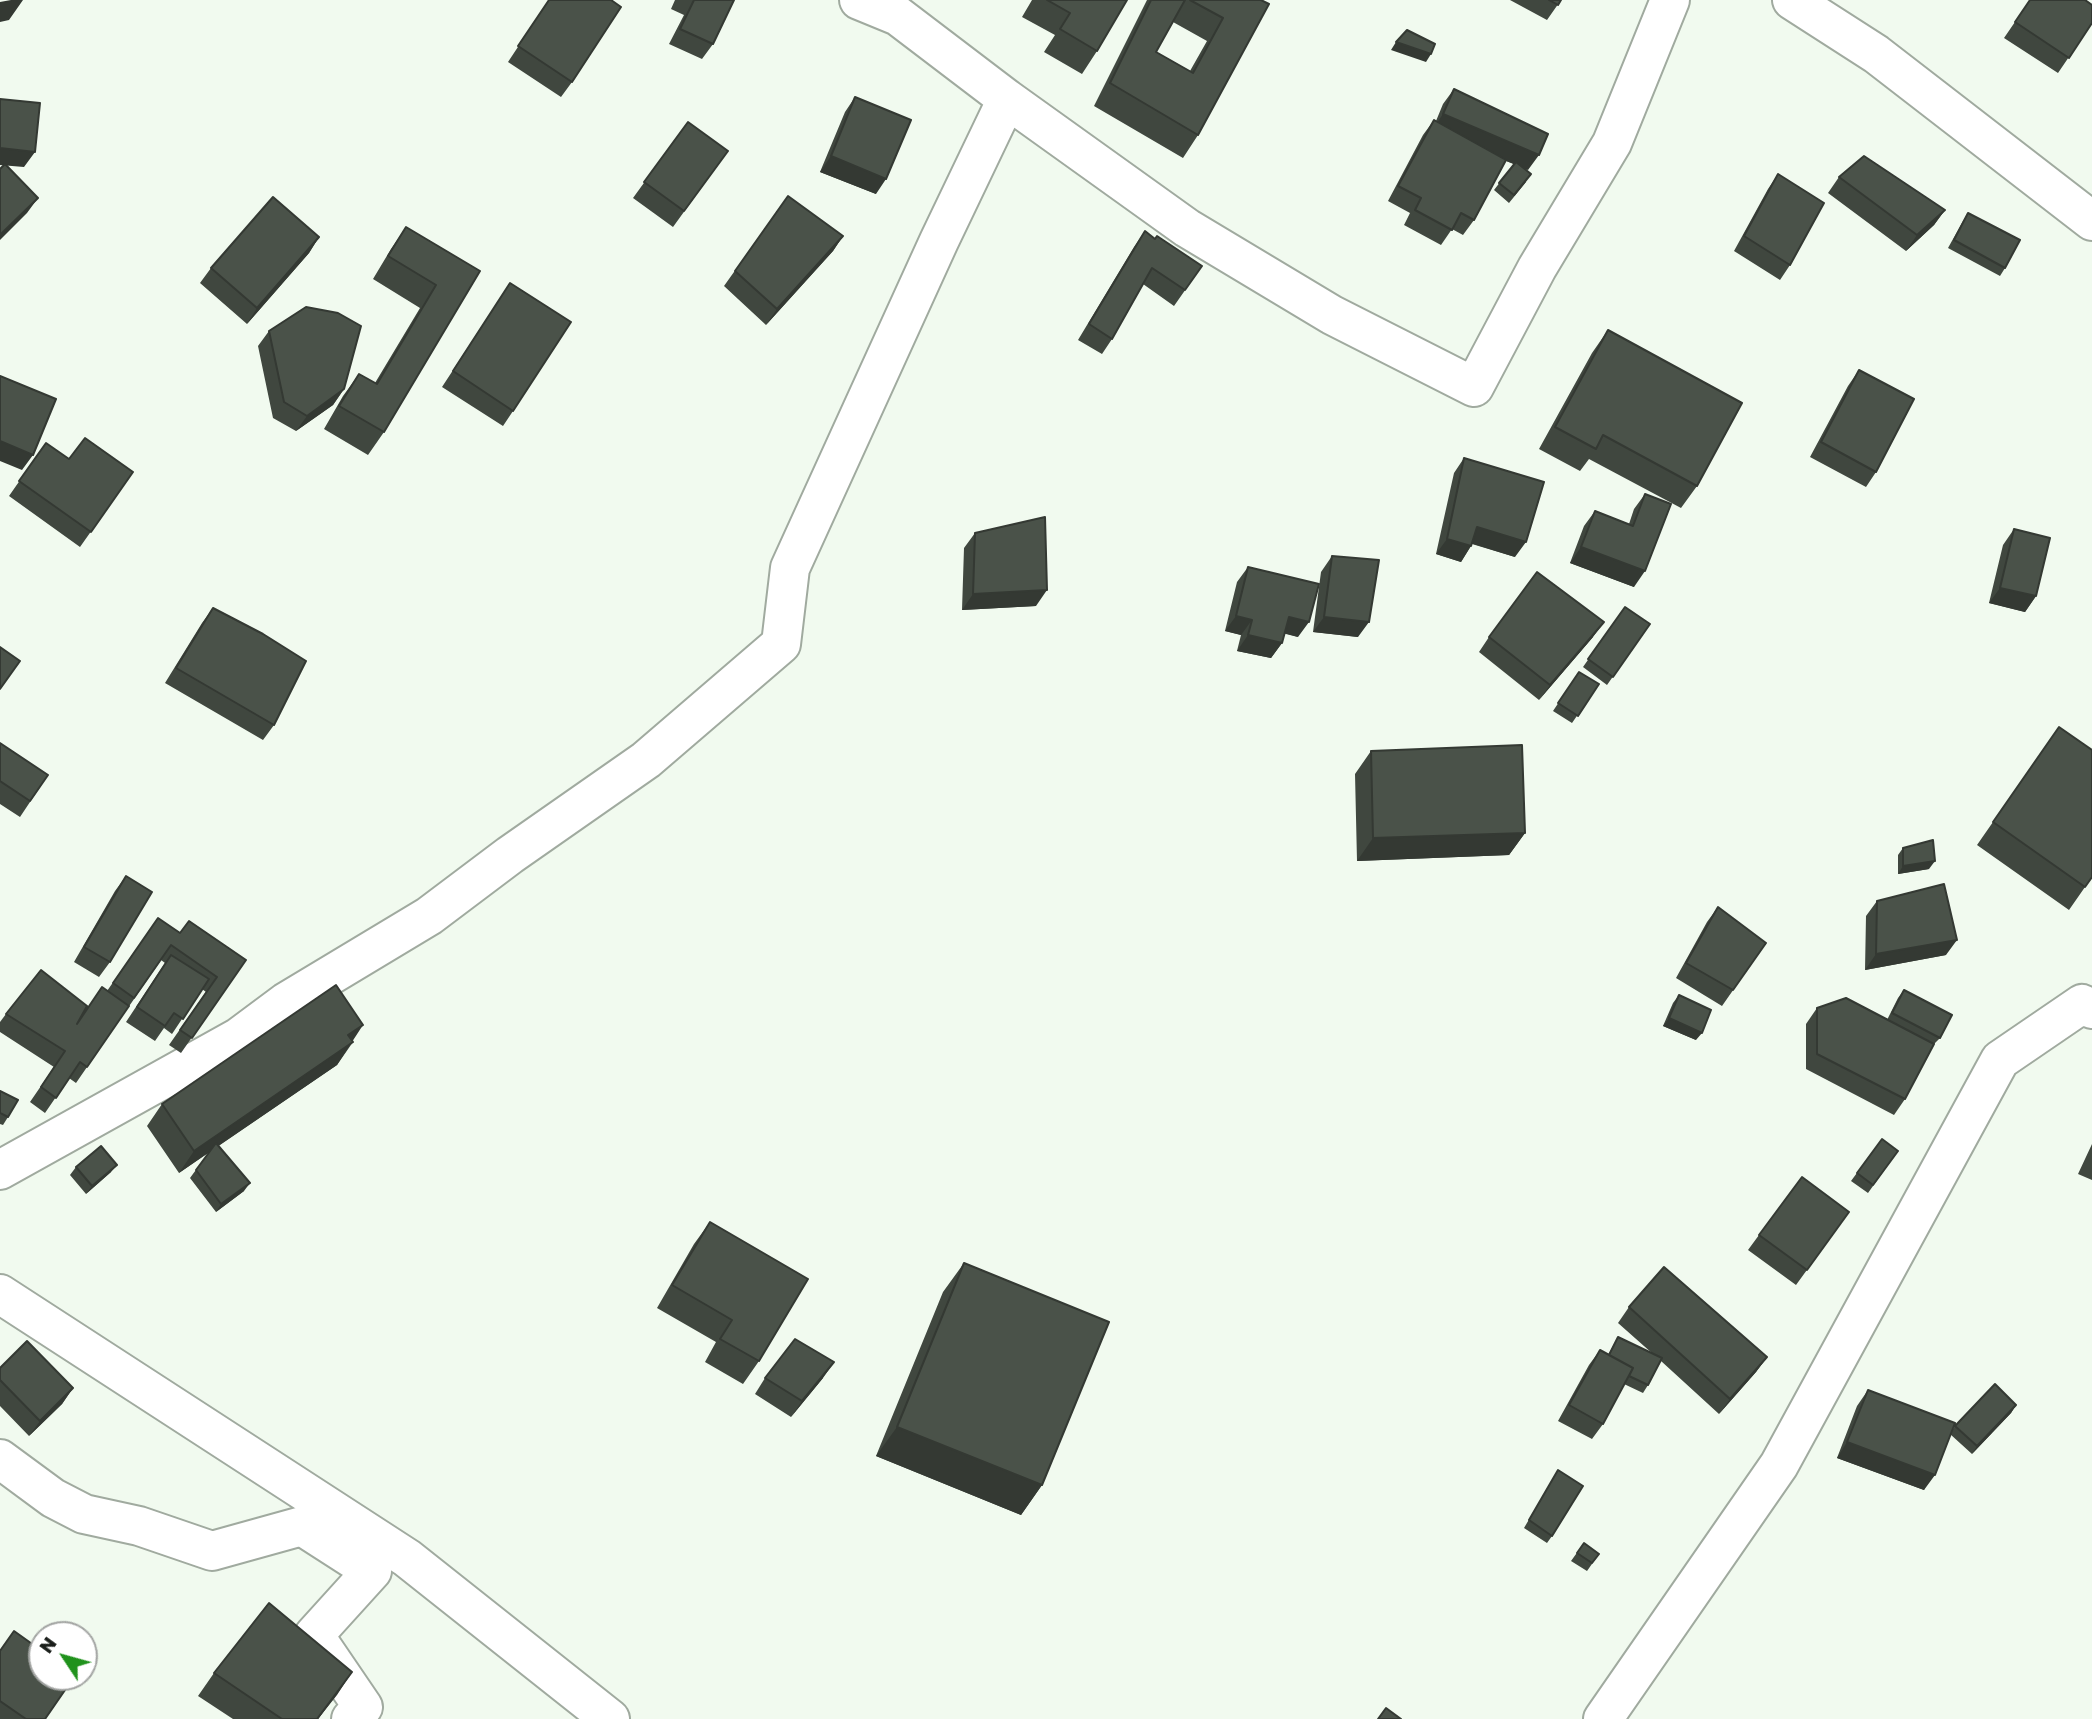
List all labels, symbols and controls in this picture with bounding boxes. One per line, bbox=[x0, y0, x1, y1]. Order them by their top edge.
north arrow bbox=[28, 1621, 98, 1691]
text: N bbox=[34, 1632, 61, 1657]

